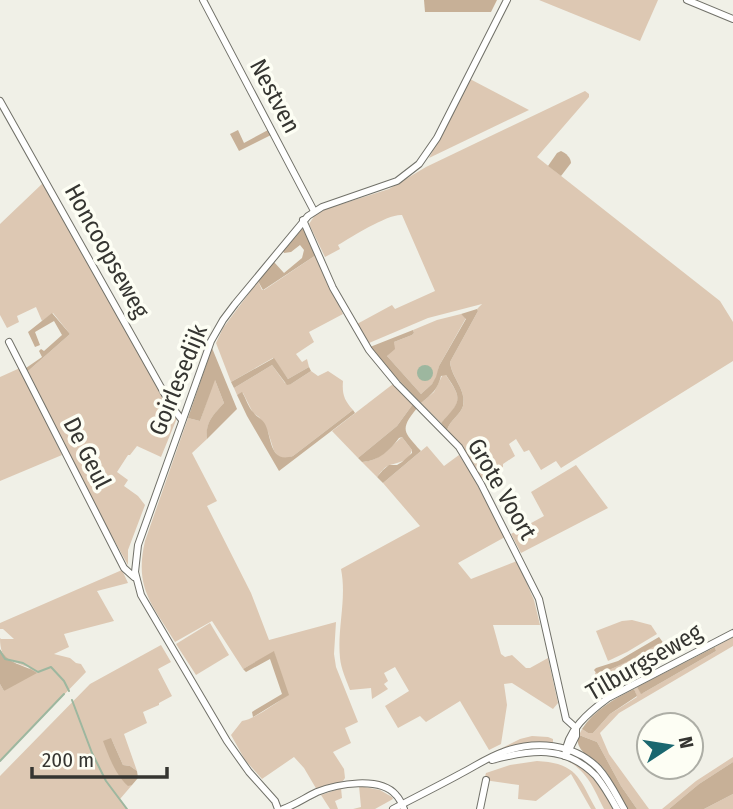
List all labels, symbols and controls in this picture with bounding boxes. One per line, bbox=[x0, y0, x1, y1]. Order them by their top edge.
street label: Nestven bbox=[244, 54, 306, 138]
street label: Honcoopseweg bbox=[59, 179, 156, 323]
street label: Goirlesedijk bbox=[143, 320, 213, 440]
street label: De Geul bbox=[57, 413, 117, 493]
street label: Grote Voort bbox=[462, 433, 542, 545]
street label: Tilburgseweg bbox=[581, 617, 707, 706]
north arrow bbox=[635, 711, 705, 781]
text: N bbox=[674, 735, 699, 751]
scale bar bbox=[32, 736, 166, 780]
text: 200 m bbox=[42, 747, 94, 773]

